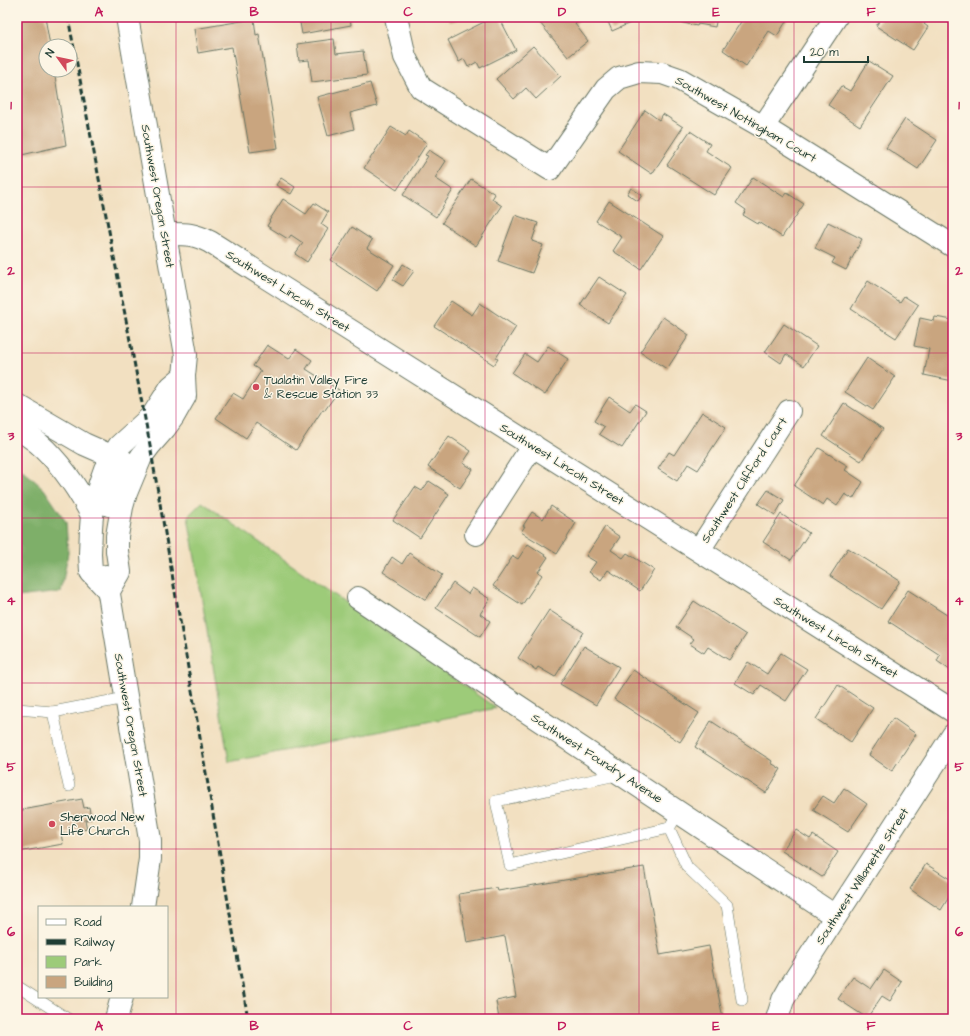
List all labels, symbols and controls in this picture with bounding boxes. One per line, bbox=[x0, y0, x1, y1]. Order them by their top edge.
text: A bbox=[95, 3, 104, 21]
text: B bbox=[249, 3, 259, 21]
text: C bbox=[403, 3, 413, 21]
text: D bbox=[558, 3, 567, 21]
text: E bbox=[712, 3, 720, 21]
text: F bbox=[866, 3, 876, 21]
north arrow bbox=[38, 38, 78, 78]
scale bar bbox=[804, 38, 868, 64]
text: 20 m bbox=[810, 44, 839, 61]
text: N bbox=[42, 46, 58, 60]
street label: Southwest Nottingham Court bbox=[672, 72, 819, 168]
text: 1 bbox=[10, 96, 12, 114]
text: 1 bbox=[958, 96, 960, 114]
street label: Southwest Oregon Street bbox=[136, 123, 179, 269]
street label: Southwest Lincoln Street bbox=[222, 246, 353, 337]
text: 2 bbox=[6, 262, 15, 280]
text: 2 bbox=[954, 262, 963, 280]
place label: Tualatin Valley Fire & Rescue Station 33 bbox=[264, 372, 378, 403]
marker: Tualatin Valley Fire & Rescue Station 33 bbox=[251, 382, 261, 392]
street label: Southwest Clifford Court bbox=[697, 414, 792, 546]
street label: Southwest Lincoln Street bbox=[496, 419, 627, 510]
text: 3 bbox=[7, 427, 15, 445]
text: 3 bbox=[955, 427, 963, 445]
text: 4 bbox=[7, 592, 16, 610]
street label: Southwest Lincoln Street bbox=[770, 592, 901, 683]
text: 4 bbox=[955, 592, 964, 610]
street label: Southwest Oregon Street bbox=[109, 652, 152, 798]
street label: Southwest Foundry Avenue bbox=[527, 709, 666, 808]
text: 5 bbox=[6, 758, 16, 776]
text: 5 bbox=[954, 758, 964, 776]
street label: Southwest Willamette Street bbox=[812, 804, 913, 948]
place label: Sherwood New Life Church bbox=[60, 809, 145, 840]
marker: Sherwood New Life Church bbox=[47, 819, 57, 829]
legend bbox=[38, 906, 168, 998]
text: Road bbox=[74, 914, 102, 931]
text: 6 bbox=[7, 923, 16, 941]
text: 6 bbox=[955, 923, 964, 941]
text: Railway bbox=[74, 934, 115, 952]
text: Park bbox=[74, 954, 102, 971]
text: Building bbox=[74, 974, 112, 992]
text: A bbox=[95, 1017, 104, 1035]
text: B bbox=[249, 1017, 259, 1035]
text: C bbox=[403, 1017, 413, 1035]
text: D bbox=[558, 1017, 567, 1035]
text: E bbox=[712, 1017, 720, 1035]
text: F bbox=[866, 1017, 876, 1035]

